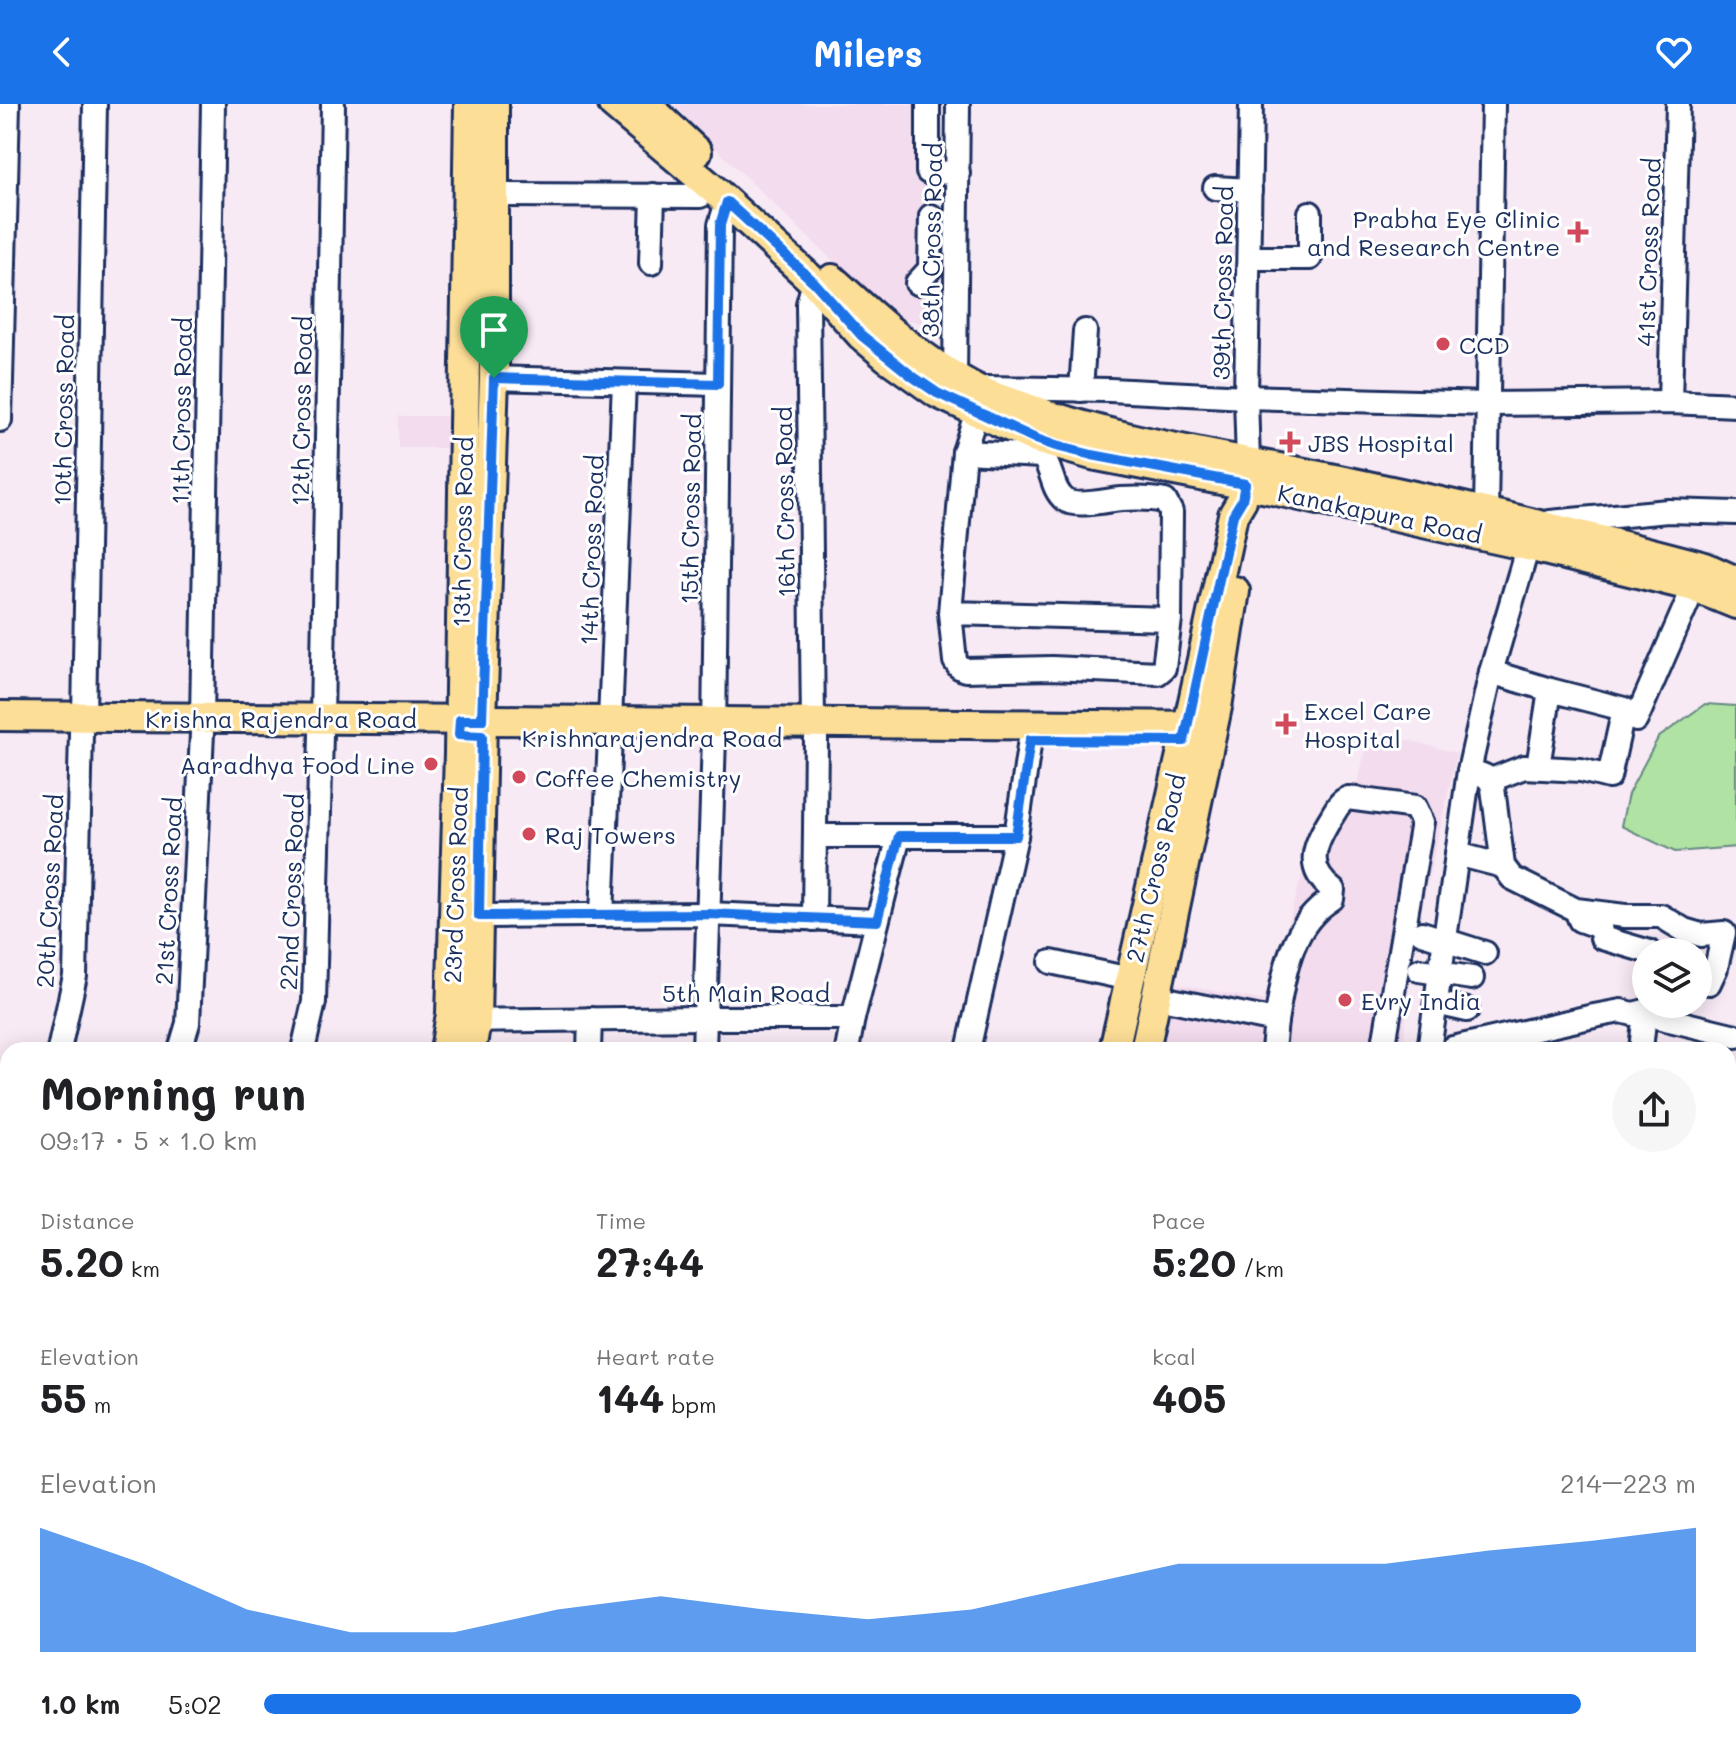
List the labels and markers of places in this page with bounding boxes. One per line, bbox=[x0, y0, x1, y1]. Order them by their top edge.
place label: Prabha Eye Clinic and Research Centre bbox=[1307, 203, 1560, 262]
marker: Prabha Eye Clinic and Research Centre bbox=[1567, 221, 1589, 243]
pin bbox=[460, 296, 528, 378]
place label: CCD bbox=[1459, 329, 1510, 360]
marker: CCD bbox=[1434, 335, 1452, 353]
place label: JBS Hospital bbox=[1308, 427, 1454, 458]
marker: JBS Hospital bbox=[1279, 431, 1301, 453]
place label: Excel Care Hospital bbox=[1304, 695, 1432, 754]
marker: Excel Care Hospital bbox=[1275, 713, 1297, 735]
place label: Aaradhya Food Line bbox=[180, 749, 415, 780]
marker: Aaradhya Food Line bbox=[422, 755, 440, 773]
place label: Coffee Chemistry bbox=[535, 762, 741, 793]
marker: Coffee Chemistry bbox=[510, 768, 528, 786]
place label: Raj Towers bbox=[545, 819, 676, 850]
marker: Raj Towers bbox=[520, 825, 538, 843]
place label: Evry India bbox=[1361, 985, 1481, 1016]
marker: Evry India bbox=[1336, 991, 1354, 1009]

